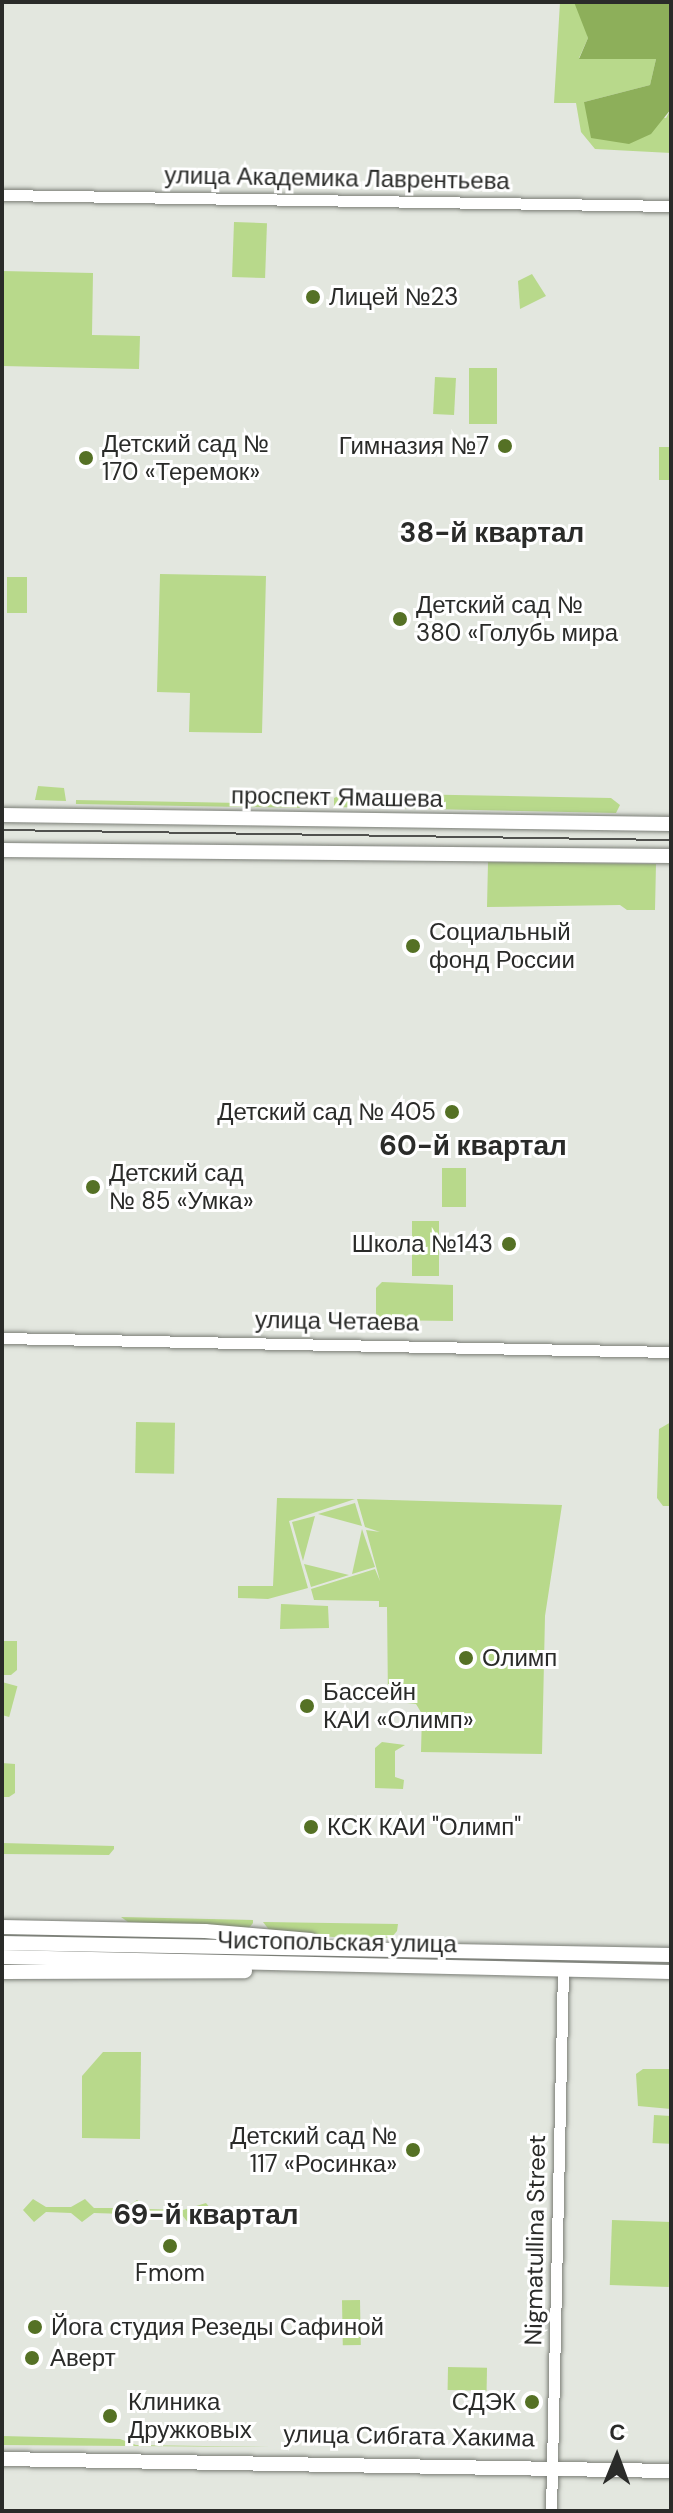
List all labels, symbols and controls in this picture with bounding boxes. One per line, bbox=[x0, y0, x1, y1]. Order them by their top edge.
street label: улица Академика Лаврентьева bbox=[164, 161, 510, 195]
place label: Лицей №23 bbox=[329, 283, 459, 311]
marker: Лицей №23 bbox=[304, 288, 322, 306]
place label: Детский сад № 170 «Теремок» bbox=[102, 430, 269, 486]
place label: Гимназия №7 bbox=[339, 432, 489, 460]
marker: Гимназия №7 bbox=[496, 437, 514, 455]
marker: Детский сад № 170 «Теремок» bbox=[77, 449, 95, 467]
district label: 38-й квартал bbox=[400, 516, 584, 550]
place label: Детский сад № 380 «Голубь мира bbox=[416, 591, 618, 647]
marker: Детский сад № 380 «Голубь мира bbox=[391, 610, 409, 628]
street label: проспект Ямашева bbox=[231, 781, 443, 813]
place label: Социальный фонд России bbox=[429, 918, 575, 974]
marker: Социальный фонд России bbox=[404, 937, 422, 955]
place label: Детский сад № 405 bbox=[217, 1098, 436, 1126]
marker: Детский сад № 405 bbox=[443, 1103, 461, 1121]
district label: 60-й квартал bbox=[379, 1129, 567, 1163]
place label: Детский сад № 85 «Умка» bbox=[109, 1159, 253, 1215]
marker: Детский сад № 85 «Умка» bbox=[84, 1178, 102, 1196]
place label: Школа №143 bbox=[352, 1230, 493, 1258]
marker: Школа №143 bbox=[500, 1235, 518, 1253]
street label: улица Четаева bbox=[255, 1305, 419, 1337]
place label: Олимп bbox=[482, 1644, 557, 1672]
marker: Олимп bbox=[457, 1649, 475, 1667]
place label: Бассейн КАИ «Олимп» bbox=[323, 1678, 474, 1734]
marker: Бассейн КАИ «Олимп» bbox=[298, 1697, 316, 1715]
place label: КСК КАИ "Олимп" bbox=[327, 1813, 521, 1841]
marker: КСК КАИ "Олимп" bbox=[302, 1818, 320, 1836]
street label: Чистопольская улица bbox=[217, 1926, 457, 1958]
place label: Детский сад № 117 «Росинка» bbox=[230, 2122, 397, 2178]
street label: Nigmatullina Street bbox=[519, 2134, 551, 2346]
marker: Детский сад № 117 «Росинка» bbox=[404, 2141, 422, 2159]
district label: 69-й квартал bbox=[113, 2198, 299, 2232]
marker: Fmom bbox=[161, 2237, 179, 2255]
place label: Fmom bbox=[135, 2259, 205, 2287]
place label: Йога студия Резеды Сафиной bbox=[51, 2313, 384, 2341]
marker: Йога студия Резеды Сафиной bbox=[26, 2318, 44, 2336]
place label: Аверт bbox=[50, 2344, 116, 2372]
marker: Аверт bbox=[21, 2347, 43, 2369]
place label: Клиника Дружковых bbox=[128, 2388, 252, 2444]
place label: СДЭК bbox=[452, 2388, 516, 2416]
marker: СДЭК bbox=[523, 2393, 541, 2411]
marker: Клиника Дружковых bbox=[99, 2405, 121, 2427]
north arrow bbox=[577, 2417, 657, 2497]
text: С bbox=[609, 2418, 626, 2447]
street label: улица Сибгата Хакима bbox=[283, 2419, 535, 2453]

